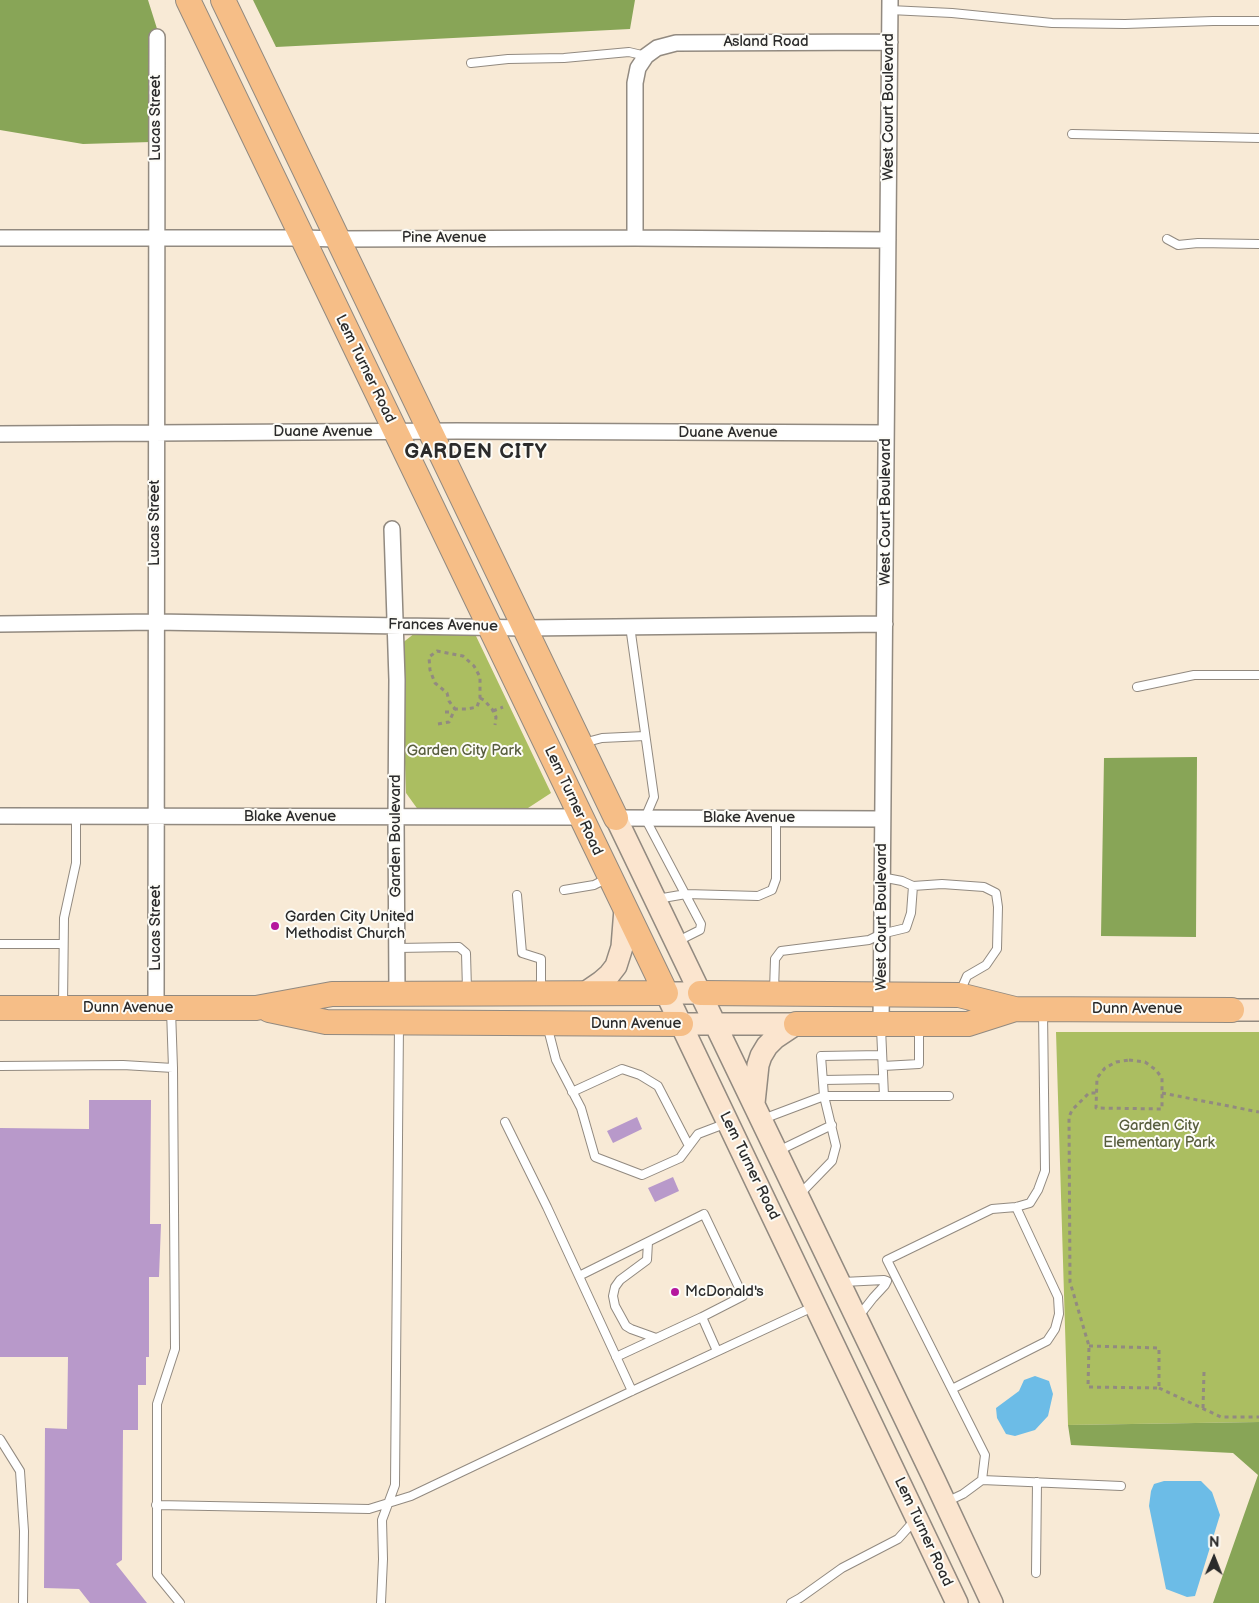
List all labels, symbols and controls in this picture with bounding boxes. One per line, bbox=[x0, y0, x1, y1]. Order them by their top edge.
street label: Asland Road bbox=[723, 33, 809, 51]
street label: West Court Boulevard bbox=[880, 33, 898, 181]
street label: Lucas Street bbox=[147, 75, 165, 161]
street label: Pine Avenue bbox=[402, 229, 486, 247]
street label: Lem Turner Road bbox=[331, 312, 399, 426]
street label: Duane Avenue bbox=[273, 423, 373, 441]
street label: Duane Avenue bbox=[678, 424, 778, 442]
street label: West Court Boulevard bbox=[877, 438, 895, 586]
district label: GARDEN CITY bbox=[403, 441, 549, 465]
street label: Lucas Street bbox=[146, 480, 164, 566]
street label: Frances Avenue bbox=[388, 616, 498, 636]
park label: Garden City Park bbox=[407, 742, 521, 760]
street label: Lem Turner Road bbox=[540, 744, 606, 858]
street label: Garden Boulevard bbox=[387, 774, 405, 898]
street label: Blake Avenue bbox=[244, 808, 336, 826]
street label: Blake Avenue bbox=[703, 809, 795, 827]
street label: West Court Boulevard bbox=[873, 843, 891, 991]
street label: Lucas Street bbox=[147, 885, 165, 971]
place label: Garden City United Methodist Church bbox=[285, 908, 414, 943]
marker: Garden City United Methodist Church bbox=[269, 920, 281, 932]
street label: Dunn Avenue bbox=[83, 999, 173, 1017]
street label: Dunn Avenue bbox=[1092, 1000, 1182, 1018]
street label: Dunn Avenue bbox=[591, 1015, 681, 1033]
street label: Lem Turner Road bbox=[715, 1109, 783, 1223]
park label: Garden City Elementary Park bbox=[1103, 1117, 1215, 1152]
place label: McDonald's bbox=[685, 1283, 764, 1301]
marker: McDonald's bbox=[669, 1286, 681, 1298]
street label: Lem Turner Road bbox=[890, 1475, 956, 1589]
north arrow bbox=[1189, 1533, 1239, 1583]
text: N bbox=[1209, 1534, 1220, 1551]

